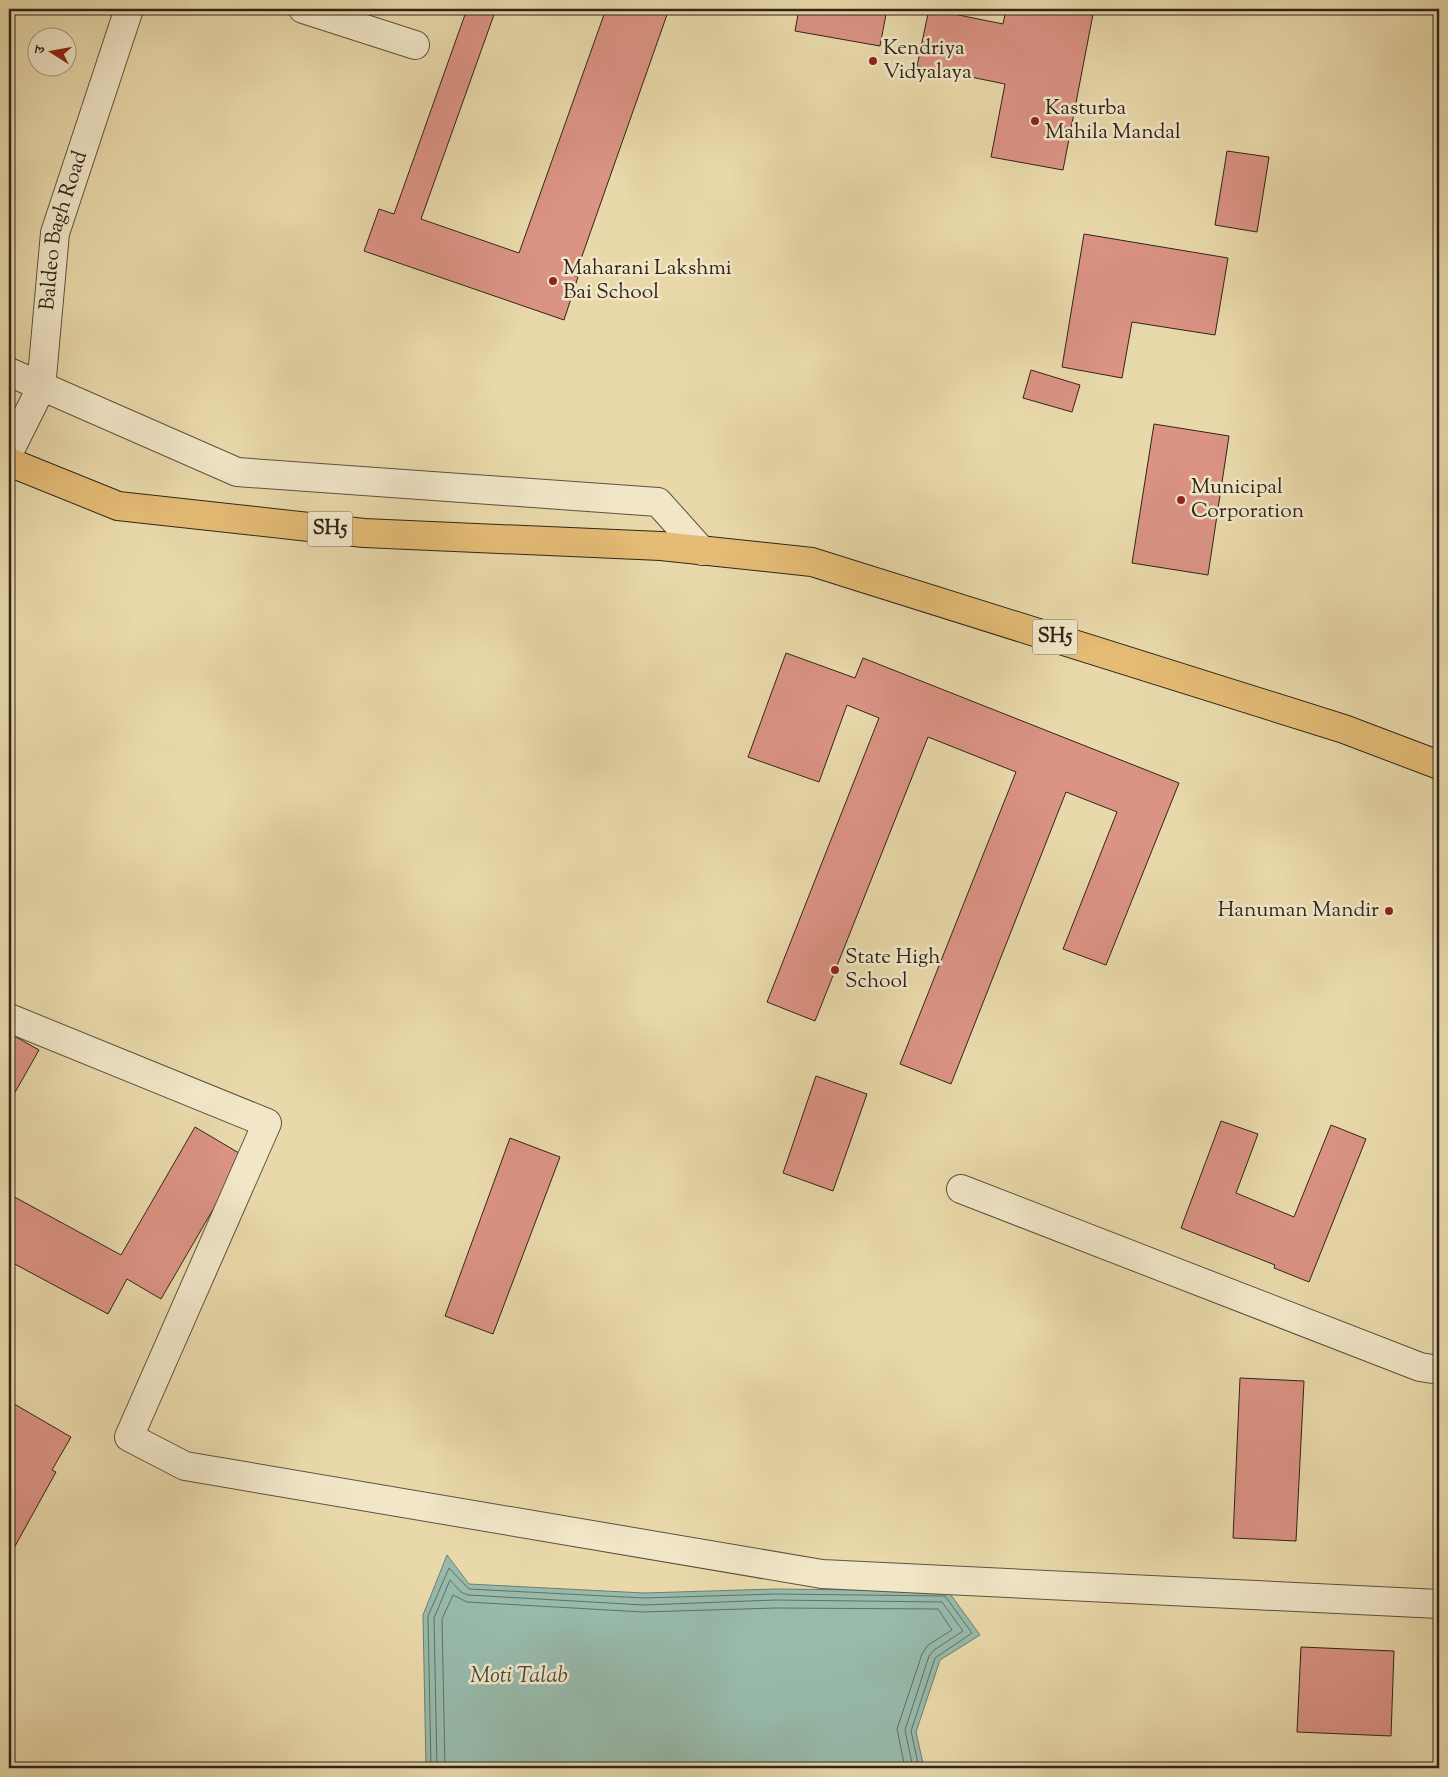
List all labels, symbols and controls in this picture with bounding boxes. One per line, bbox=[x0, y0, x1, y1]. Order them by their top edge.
north arrow bbox=[28, 28, 78, 78]
place label: Kendriya Vidyalaya bbox=[883, 34, 972, 88]
text: उ bbox=[31, 44, 52, 56]
marker: Kendriya Vidyalaya bbox=[867, 55, 879, 67]
place label: Kasturba Mahila Mandal bbox=[1045, 94, 1181, 148]
marker: Kasturba Mahila Mandal bbox=[1029, 115, 1041, 127]
street label: Baldeo Bagh Road bbox=[33, 147, 96, 312]
place label: Maharani Lakshmi Bai School bbox=[563, 254, 732, 308]
marker: Maharani Lakshmi Bai School bbox=[547, 275, 559, 287]
place label: Municipal Corporation bbox=[1191, 473, 1304, 527]
marker: Municipal Corporation bbox=[1175, 494, 1187, 506]
road number: SH5 bbox=[308, 512, 352, 546]
road number: SH5 bbox=[1032, 620, 1078, 654]
place label: Hanuman Mandir bbox=[1218, 896, 1379, 926]
marker: Hanuman Mandir bbox=[1383, 905, 1395, 917]
place label: State High School bbox=[845, 943, 941, 997]
marker: State High School bbox=[829, 964, 841, 976]
water label: Moti Talab bbox=[470, 1661, 568, 1693]

